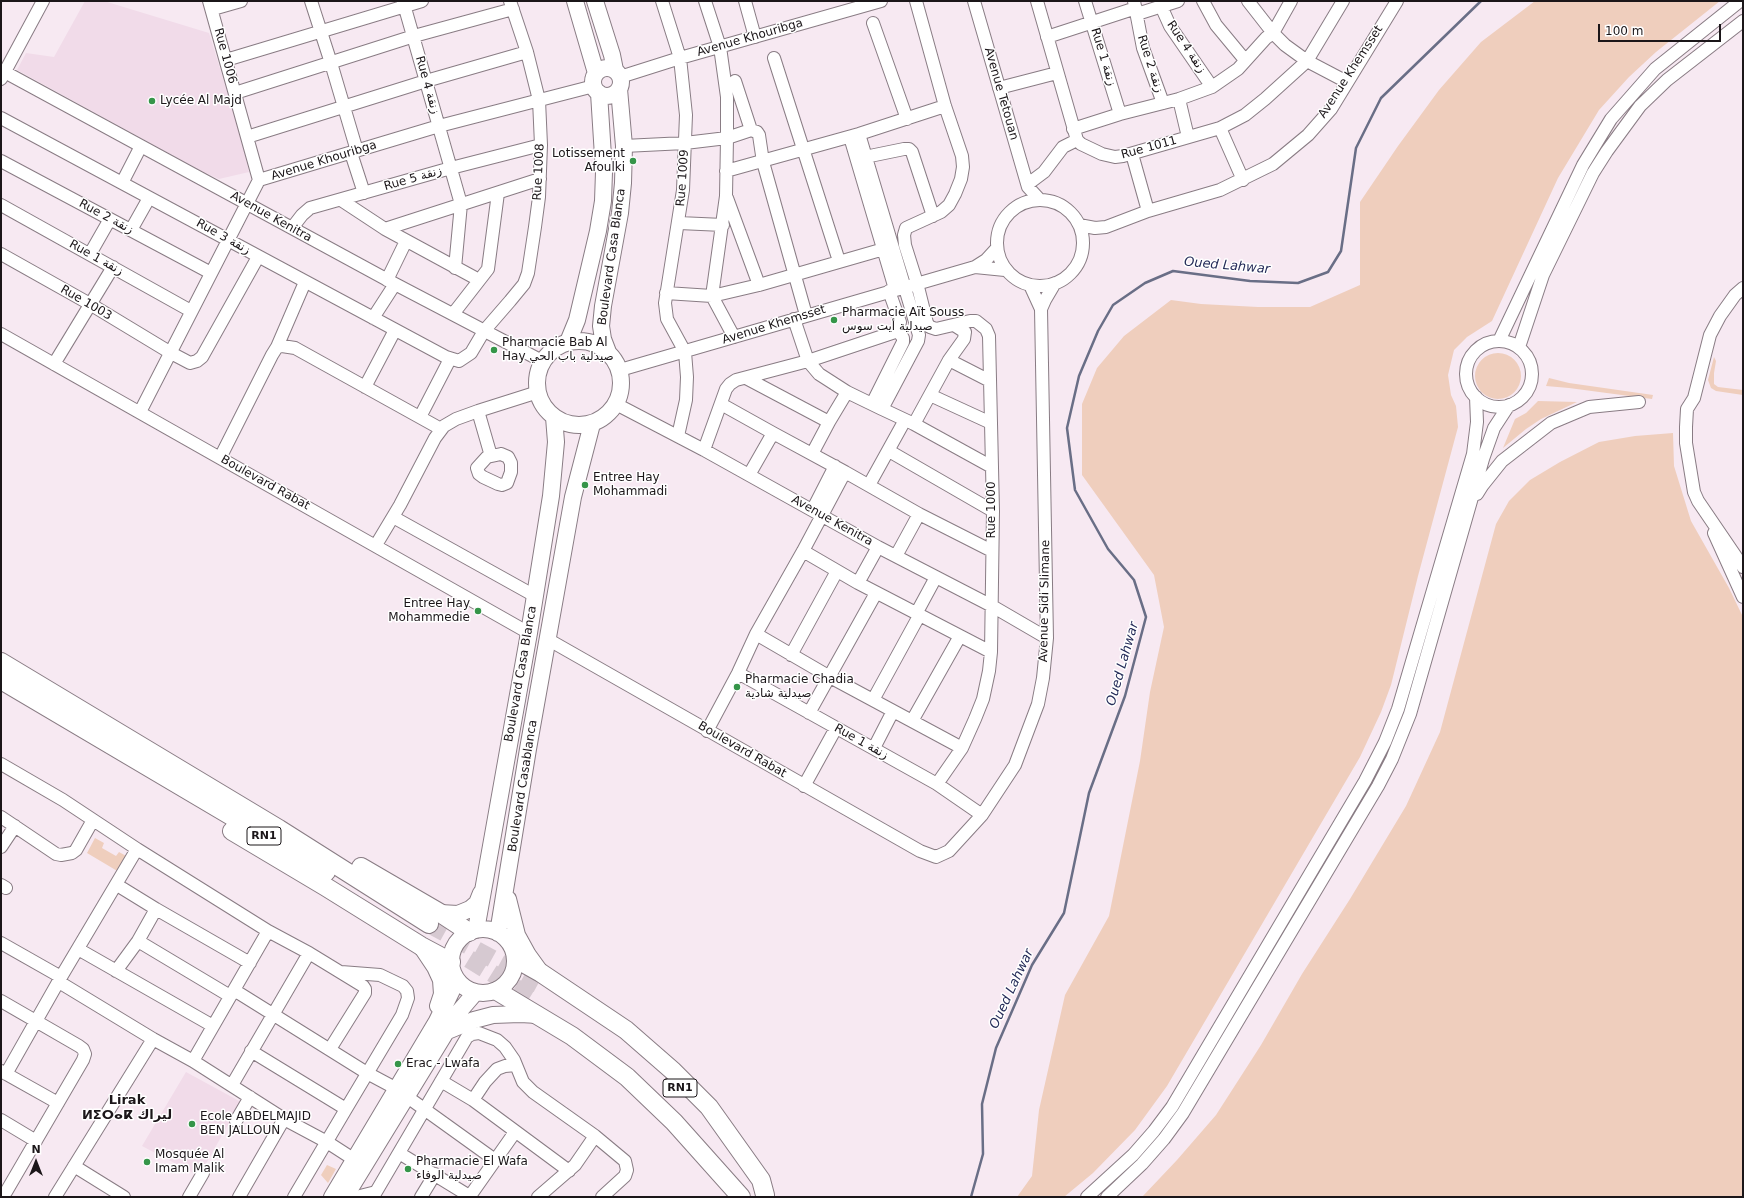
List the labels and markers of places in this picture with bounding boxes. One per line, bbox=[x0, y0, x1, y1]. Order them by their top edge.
place label: Lycée Al Majd bbox=[160, 94, 242, 108]
marker: Lycée Al Majd bbox=[147, 96, 157, 106]
place label: Lotissement Afoulki bbox=[552, 147, 625, 175]
marker: Lotissement Afoulki bbox=[628, 156, 638, 166]
place label: Pharmacie Aït Souss صيدلية أيت سوس bbox=[842, 306, 964, 334]
marker: Pharmacie Aït Souss صيدلية أيت سوس bbox=[829, 315, 839, 325]
place label: Pharmacie Bab Al Hay صيدلية باب الحي bbox=[502, 336, 614, 364]
marker: Pharmacie Bab Al Hay صيدلية باب الحي bbox=[489, 345, 499, 355]
place label: Entree Hay Mohammadi bbox=[593, 471, 667, 499]
marker: Entree Hay Mohammadi bbox=[580, 480, 590, 490]
place label: Entree Hay Mohammedie bbox=[388, 597, 470, 625]
marker: Entree Hay Mohammedie bbox=[473, 606, 483, 616]
place label: Pharmacie Chadia صيدلية شادية bbox=[745, 673, 854, 701]
marker: Pharmacie Chadia صيدلية شادية bbox=[732, 682, 742, 692]
place label: Erac - Lwafa bbox=[406, 1057, 480, 1071]
marker: Erac - Lwafa bbox=[393, 1059, 403, 1069]
place label: Ecole ABDELMAJID BEN JALLOUN bbox=[200, 1110, 311, 1138]
marker: Ecole ABDELMAJID BEN JALLOUN bbox=[187, 1119, 197, 1129]
place label: Mosquée Al Imam Malik bbox=[155, 1148, 224, 1176]
place label: Pharmacie El Wafa صيدلية الوفاء bbox=[416, 1155, 528, 1183]
marker: Mosquée Al Imam Malik bbox=[142, 1157, 152, 1167]
marker: Pharmacie El Wafa صيدلية الوفاء bbox=[403, 1164, 413, 1174]

